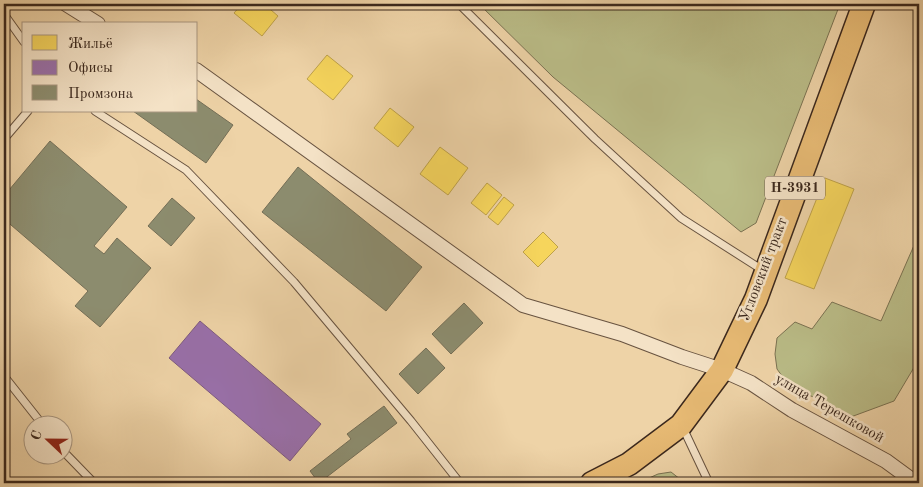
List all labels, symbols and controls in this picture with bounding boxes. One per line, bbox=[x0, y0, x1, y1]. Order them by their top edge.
legend bbox=[22, 22, 198, 112]
text: Жильё bbox=[68, 37, 113, 52]
text: Офисы bbox=[68, 61, 113, 76]
text: Промзона bbox=[68, 87, 134, 102]
road number: Н-3931 bbox=[765, 177, 825, 200]
street label: Угловский тракт bbox=[737, 216, 791, 324]
street label: улица Терешковой bbox=[772, 372, 886, 446]
north arrow bbox=[22, 414, 72, 464]
text: С bbox=[29, 429, 45, 442]

